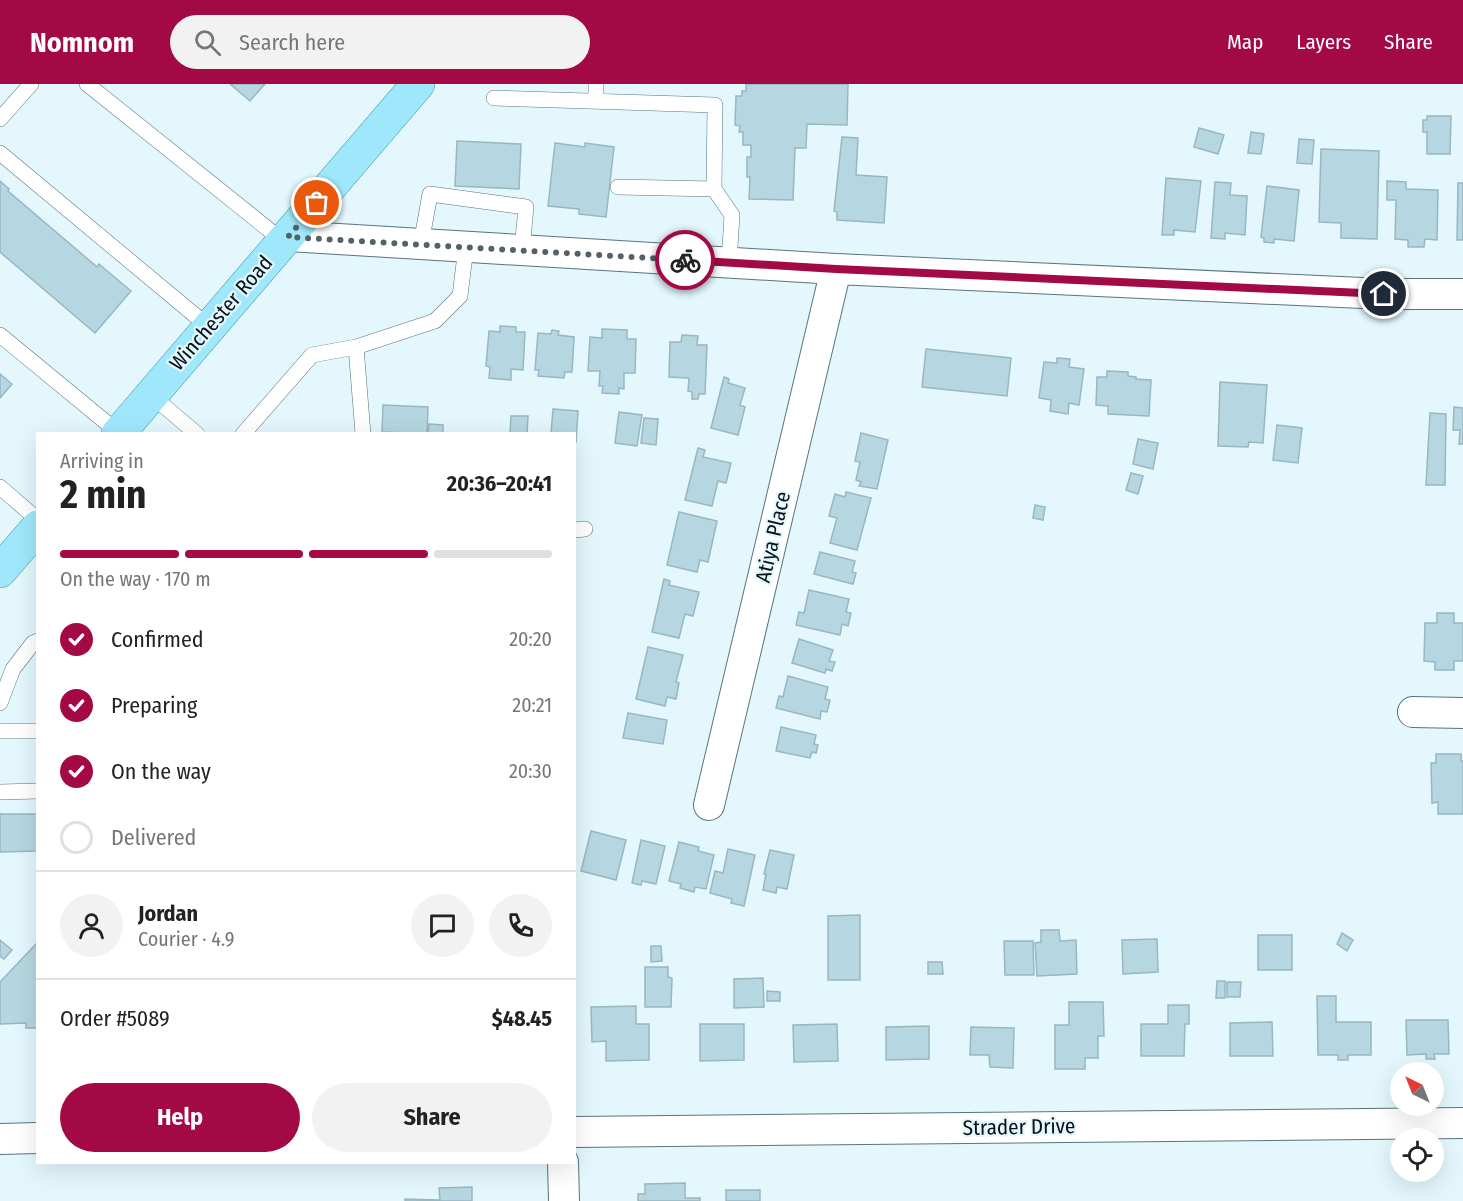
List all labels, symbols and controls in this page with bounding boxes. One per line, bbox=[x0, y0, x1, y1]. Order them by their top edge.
search box bbox=[170, 15, 590, 69]
text: Nomnom bbox=[30, 26, 134, 59]
icon: search bbox=[191, 26, 224, 59]
text: Search here bbox=[239, 29, 345, 56]
text: Map bbox=[1227, 29, 1263, 55]
text: Layers bbox=[1296, 29, 1351, 55]
text: Share bbox=[1384, 29, 1433, 55]
pin bbox=[291, 177, 342, 228]
icon: bag bbox=[300, 186, 333, 219]
courier bbox=[655, 230, 715, 290]
icon: bike bbox=[669, 244, 702, 277]
street label: Winchester Road bbox=[164, 250, 278, 376]
pin bbox=[1358, 268, 1409, 319]
icon: home bbox=[1367, 277, 1400, 310]
text: Arriving in bbox=[60, 449, 144, 473]
text: 20:36–20:41 bbox=[447, 470, 552, 497]
text: 2 min bbox=[60, 472, 146, 518]
street label: Atiya Place bbox=[750, 489, 796, 585]
text: On the way · 170 m bbox=[60, 567, 211, 591]
icon: check bbox=[60, 623, 93, 656]
text: Confirmed bbox=[111, 626, 204, 653]
text: 20:20 bbox=[509, 627, 552, 651]
icon: check bbox=[60, 689, 93, 722]
text: Preparing bbox=[111, 692, 197, 719]
text: 20:21 bbox=[512, 693, 552, 717]
icon: check bbox=[60, 755, 93, 788]
text: On the way bbox=[111, 758, 211, 785]
text: 20:30 bbox=[509, 759, 552, 783]
text: Delivered bbox=[111, 824, 196, 851]
button: person bbox=[60, 894, 123, 957]
button: chat bbox=[411, 894, 474, 957]
button: phone bbox=[489, 894, 552, 957]
text: Jordan bbox=[138, 900, 198, 927]
text: Courier · 4.9 bbox=[138, 927, 234, 951]
text: Order #5089 bbox=[60, 1005, 170, 1032]
text: $48.45 bbox=[492, 1005, 552, 1032]
north arrow bbox=[1390, 1062, 1444, 1116]
map controls bbox=[1390, 1062, 1444, 1182]
button: Help bbox=[60, 1083, 300, 1152]
button: Share bbox=[312, 1083, 552, 1152]
street label: Strader Drive bbox=[962, 1113, 1076, 1141]
button: locate bbox=[1390, 1128, 1444, 1182]

